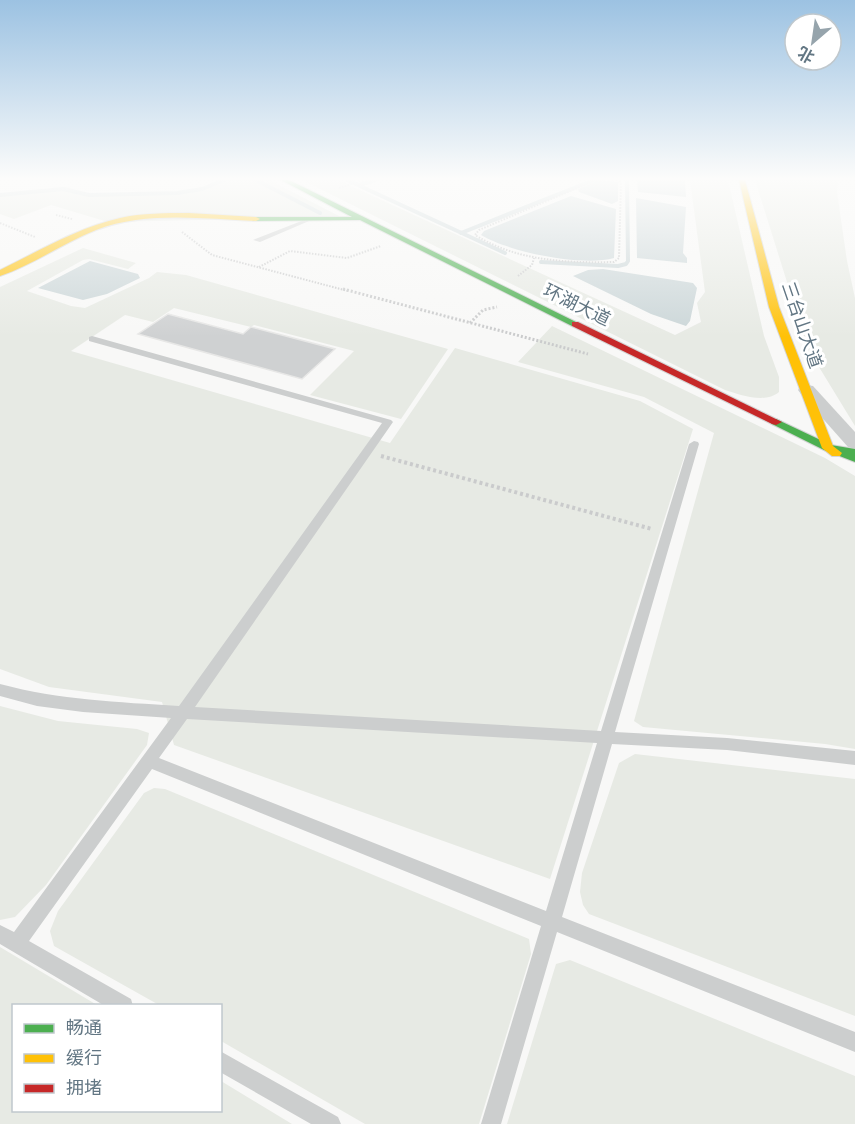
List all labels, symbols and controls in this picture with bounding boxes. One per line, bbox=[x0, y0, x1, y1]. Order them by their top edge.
north arrow bbox=[783, 12, 843, 72]
text: 北 bbox=[794, 42, 818, 67]
street label: 环湖大道 bbox=[540, 279, 614, 331]
street label: 三台山大道 bbox=[777, 279, 827, 371]
legend bbox=[12, 1004, 222, 1112]
text: 畅通 bbox=[66, 1017, 102, 1039]
text: 缓行 bbox=[66, 1047, 102, 1069]
text: 拥堵 bbox=[66, 1077, 102, 1099]

